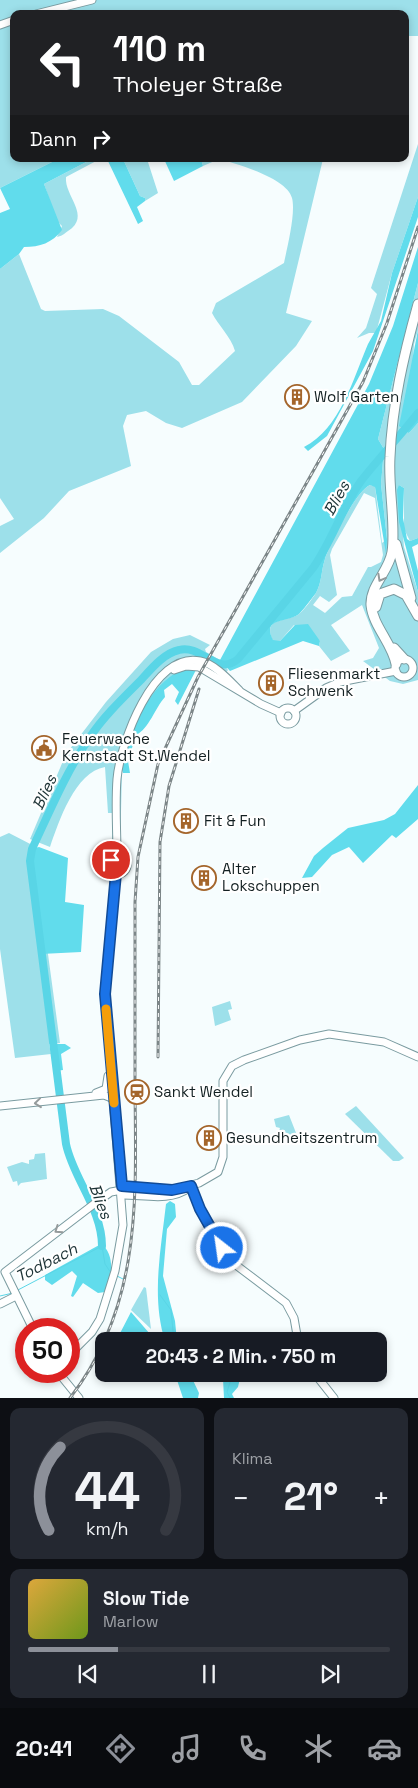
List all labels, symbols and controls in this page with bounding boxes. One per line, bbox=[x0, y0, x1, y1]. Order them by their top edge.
text: 110 m bbox=[113, 27, 206, 71]
icon: left bbox=[30, 30, 95, 95]
text: Tholeyer Straße bbox=[113, 70, 283, 98]
icon: right bbox=[87, 125, 115, 153]
text: Dann bbox=[30, 127, 77, 152]
building icon: Wolf Garten bbox=[284, 384, 310, 410]
place label: Wolf Garten bbox=[314, 387, 399, 406]
water label: Blies bbox=[318, 477, 355, 519]
one-way arrow bbox=[378, 572, 388, 581]
place label: Fliesenmarkt Schwenk bbox=[288, 664, 381, 700]
building icon: Fliesenmarkt Schwenk bbox=[258, 670, 284, 696]
place label: Feuerwache Kernstadt St.Wendel bbox=[62, 729, 210, 765]
public building icon: Feuerwache Kernstadt St.Wendel bbox=[31, 735, 57, 761]
water label: Blies bbox=[27, 771, 62, 813]
building icon: Fit & Fun bbox=[173, 808, 199, 834]
place label: Fit & Fun bbox=[204, 811, 266, 830]
pin bbox=[90, 839, 132, 881]
icon: arrive bbox=[97, 846, 125, 874]
place label: Alter Lokschuppen bbox=[222, 859, 320, 895]
building icon: Alter Lokschuppen bbox=[191, 865, 217, 891]
station icon: Sankt Wendel bbox=[124, 1079, 150, 1105]
place label: Sankt Wendel bbox=[154, 1082, 253, 1101]
one-way arrow bbox=[34, 1097, 42, 1108]
building icon: Gesundheitszentrum bbox=[196, 1125, 222, 1151]
place label: Gesundheitszentrum bbox=[226, 1128, 377, 1147]
water label: Blies bbox=[84, 1180, 117, 1222]
position arrow bbox=[195, 1221, 247, 1273]
one-way arrow bbox=[55, 1224, 64, 1233]
water label: Todbach bbox=[12, 1237, 82, 1287]
speed limit sign: 50 bbox=[15, 1318, 80, 1383]
text: 20:43 · 2 Min. · 750 m bbox=[146, 1344, 336, 1369]
text: Klima bbox=[232, 1448, 273, 1469]
text: 44 bbox=[74, 1458, 140, 1524]
text: 21° bbox=[284, 1473, 338, 1521]
text: − bbox=[232, 1480, 249, 1516]
text: + bbox=[373, 1480, 390, 1516]
text: km/h bbox=[86, 1517, 128, 1540]
text: Slow Tide bbox=[103, 1586, 189, 1611]
text: Marlow bbox=[103, 1611, 159, 1632]
icon: previous bbox=[74, 1660, 102, 1688]
icon: pause bbox=[195, 1660, 223, 1688]
icon: next bbox=[316, 1660, 344, 1688]
icon: directions bbox=[103, 1731, 138, 1766]
icon: music bbox=[169, 1731, 204, 1766]
icon: phone bbox=[235, 1731, 270, 1766]
icon: climate bbox=[301, 1731, 336, 1766]
icon: car bbox=[367, 1731, 402, 1766]
text: 20:41 bbox=[16, 1734, 72, 1762]

